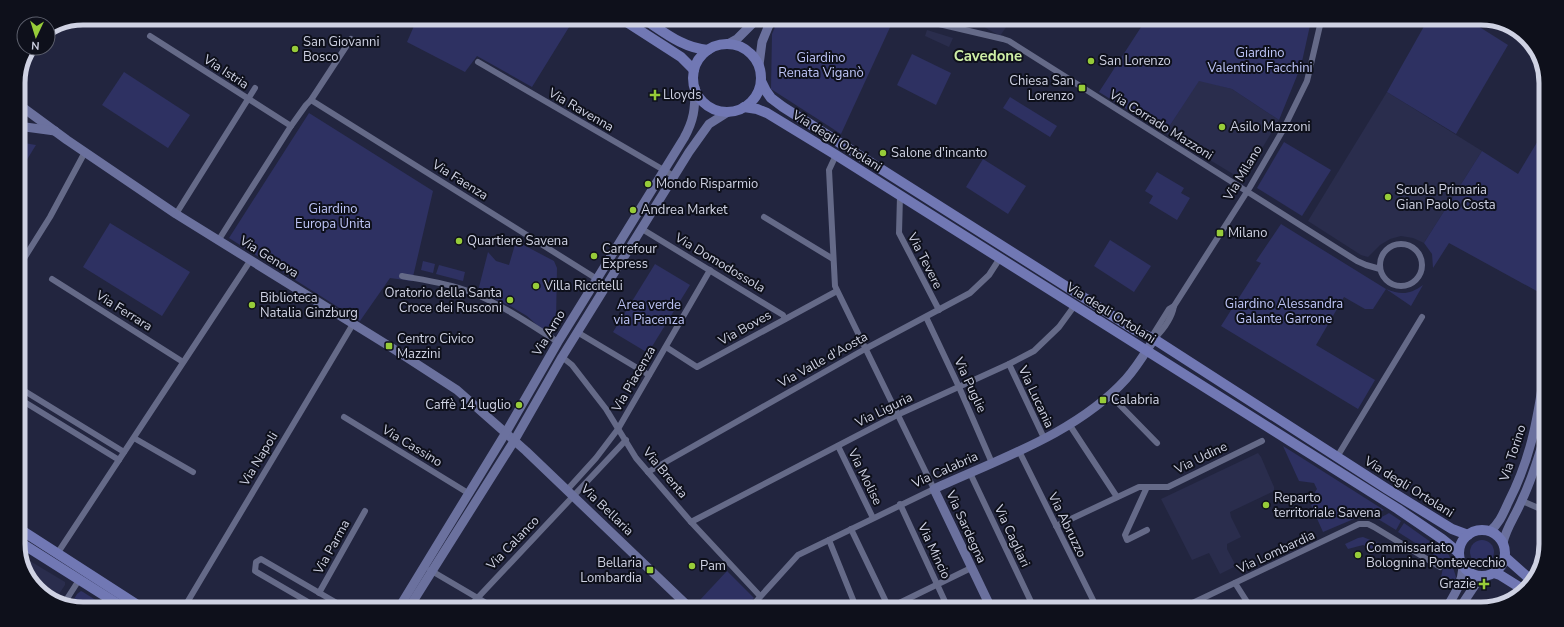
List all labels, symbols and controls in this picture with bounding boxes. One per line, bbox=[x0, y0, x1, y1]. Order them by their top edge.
north arrow bbox=[16, 16, 56, 56]
place label: San Giovanni Bosco bbox=[303, 33, 379, 66]
text: N bbox=[31, 38, 40, 53]
marker: San Giovanni Bosco bbox=[290, 44, 300, 54]
park label: Giardino Valentino Facchini bbox=[1206, 44, 1313, 77]
district label: Cavedone bbox=[954, 46, 1022, 66]
park label: Giardino Renata Viganò bbox=[778, 49, 864, 82]
street label: Via Istria bbox=[199, 50, 252, 93]
place label: San Lorenzo bbox=[1099, 52, 1171, 70]
marker: San Lorenzo bbox=[1086, 56, 1096, 66]
place label: Chiesa San Lorenzo bbox=[1009, 72, 1074, 105]
street label: Via Ravenna bbox=[544, 83, 617, 136]
marker: Chiesa San Lorenzo bbox=[1077, 83, 1087, 93]
street label: Via Corrado Mazzoni bbox=[1105, 85, 1216, 164]
place label: Lloyds bbox=[663, 86, 701, 104]
marker: Lloyds bbox=[650, 90, 660, 100]
street label: Via degli Ortolani bbox=[788, 106, 885, 176]
place label: Asilo Mazzoni bbox=[1230, 118, 1311, 136]
marker: Asilo Mazzoni bbox=[1217, 122, 1227, 132]
street label: Via Milano bbox=[1219, 142, 1267, 205]
place label: Salone d'incanto bbox=[891, 144, 987, 162]
marker: Salone d'incanto bbox=[878, 148, 888, 158]
street label: Via Faenza bbox=[428, 155, 492, 204]
place label: Mondo Risparmio bbox=[656, 175, 758, 193]
marker: Mondo Risparmio bbox=[643, 179, 653, 189]
place label: Scuola Primaria Gian Paolo Costa bbox=[1396, 181, 1496, 214]
marker: Scuola Primaria Gian Paolo Costa bbox=[1383, 192, 1393, 202]
park label: Giardino Europa Unita bbox=[295, 200, 371, 233]
place label: Andrea Market bbox=[641, 201, 728, 219]
marker: Andrea Market bbox=[628, 205, 638, 215]
place label: Milano bbox=[1228, 224, 1267, 242]
street label: Via Domodossola bbox=[670, 228, 769, 297]
marker: Milano bbox=[1215, 228, 1225, 238]
street label: Via Tevere bbox=[903, 229, 947, 292]
street label: Via Genova bbox=[235, 231, 302, 282]
place label: Quartiere Savena bbox=[467, 232, 568, 250]
marker: Quartiere Savena bbox=[454, 236, 464, 246]
place label: Carrefour Express bbox=[602, 240, 657, 273]
marker: Carrefour Express bbox=[589, 251, 599, 261]
place label: Villa Riccitelli bbox=[543, 277, 623, 295]
street label: Via degli Ortolani bbox=[1062, 278, 1159, 348]
marker: Villa Riccitelli bbox=[531, 281, 541, 291]
place label: Oratorio della Santa Croce dei Rusconi bbox=[384, 284, 502, 317]
street label: Via Ferrara bbox=[91, 286, 156, 335]
place label: Biblioteca Natalia Ginzburg bbox=[260, 289, 358, 322]
marker: Oratorio della Santa Croce dei Rusconi bbox=[505, 295, 515, 305]
park label: Giardino Alessandra Galante Garrone bbox=[1225, 295, 1343, 328]
park label: Area verde via Piacenza bbox=[613, 296, 685, 329]
marker: Biblioteca Natalia Ginzburg bbox=[247, 300, 257, 310]
street label: Via Boves bbox=[714, 306, 775, 350]
street label: Via Arno bbox=[528, 307, 570, 360]
street label: Via Valle d'Aosta bbox=[774, 328, 871, 393]
place label: Centro Civico Mazzini bbox=[397, 330, 474, 363]
marker: Centro Civico Mazzini bbox=[384, 341, 394, 351]
street label: Via Piacenza bbox=[607, 343, 660, 416]
street label: Via Puglie bbox=[949, 354, 991, 416]
street label: Via Lucania bbox=[1013, 362, 1058, 431]
street label: Via Liguria bbox=[851, 388, 916, 432]
place label: Calabria bbox=[1111, 391, 1159, 409]
marker: Calabria bbox=[1098, 395, 1108, 405]
place label: Caffè 14 luglio bbox=[425, 396, 511, 414]
marker: Caffè 14 luglio bbox=[514, 400, 524, 410]
street label: Via Cassino bbox=[377, 420, 446, 471]
street label: Via Torino bbox=[1495, 422, 1531, 485]
street label: Via Napoli bbox=[235, 428, 282, 490]
street label: Via Udine bbox=[1171, 437, 1230, 479]
street label: Via Brenta bbox=[638, 443, 692, 502]
street label: Via Molise bbox=[843, 445, 886, 508]
street label: Via Calabria bbox=[908, 447, 981, 493]
street label: Via degli Ortolani bbox=[1360, 452, 1457, 522]
street label: Via Bellaria bbox=[576, 480, 637, 540]
street label: Via Sardegna bbox=[941, 487, 991, 566]
street label: Via Abruzzo bbox=[1043, 489, 1091, 561]
place label: Reparto territoriale Savena bbox=[1274, 489, 1381, 522]
marker: Reparto territoriale Savena bbox=[1261, 500, 1271, 510]
street label: Via Cagliari bbox=[989, 501, 1034, 570]
street label: Via Calanco bbox=[482, 512, 543, 575]
street label: Via Parma bbox=[309, 517, 354, 578]
street label: Via Mincio bbox=[913, 519, 955, 582]
street label: Via Lombardia bbox=[1233, 526, 1318, 578]
place label: Commissariato Bolognina Pontevecchio bbox=[1366, 539, 1506, 572]
marker: Commissariato Bolognina Pontevecchio bbox=[1353, 550, 1363, 560]
place label: Bellaria Lombardia bbox=[580, 554, 642, 587]
place label: Pam bbox=[700, 557, 726, 575]
marker: Pam bbox=[687, 561, 697, 571]
marker: Bellaria Lombardia bbox=[645, 565, 655, 575]
place label: Grazie bbox=[1439, 575, 1476, 593]
marker: Grazie bbox=[1479, 579, 1489, 589]

